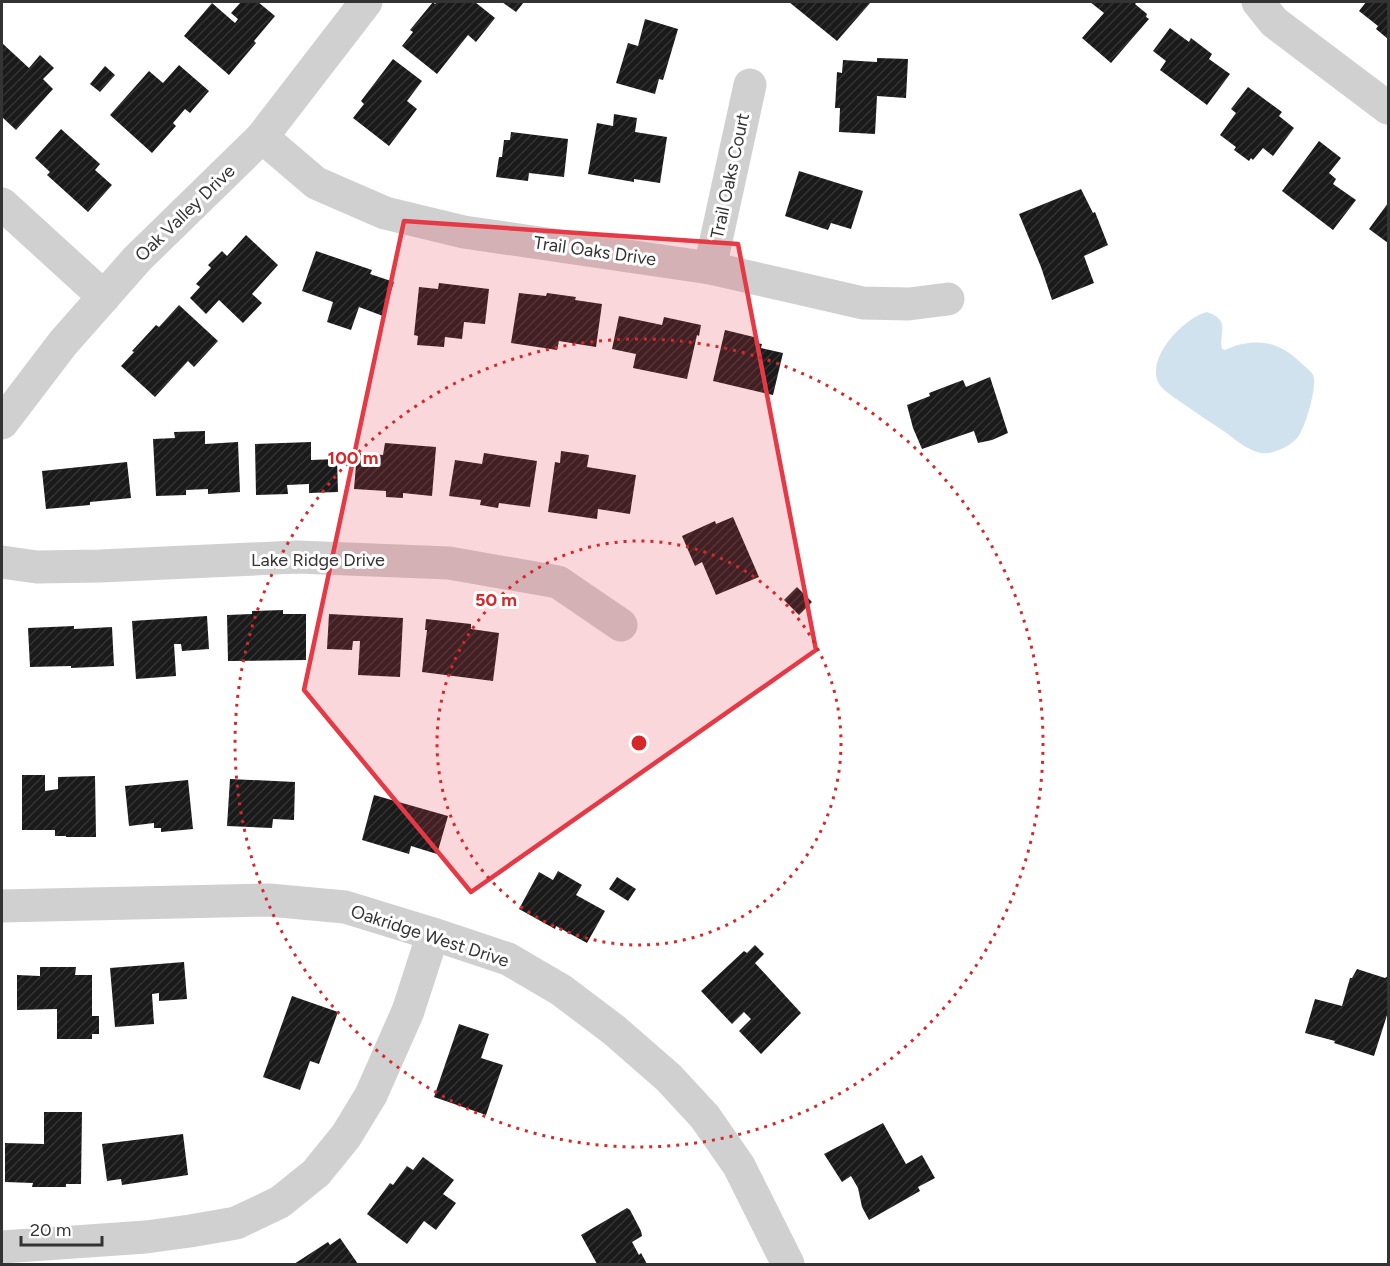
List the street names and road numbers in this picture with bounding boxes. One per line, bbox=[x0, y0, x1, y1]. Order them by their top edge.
street label: Trail Oaks Court bbox=[706, 111, 754, 241]
street label: Oak Valley Drive bbox=[130, 160, 240, 266]
street label: Trail Oaks Drive bbox=[532, 232, 658, 270]
street label: Lake Ridge Drive bbox=[251, 549, 385, 571]
street label: Oakridge West Drive bbox=[348, 900, 512, 972]

